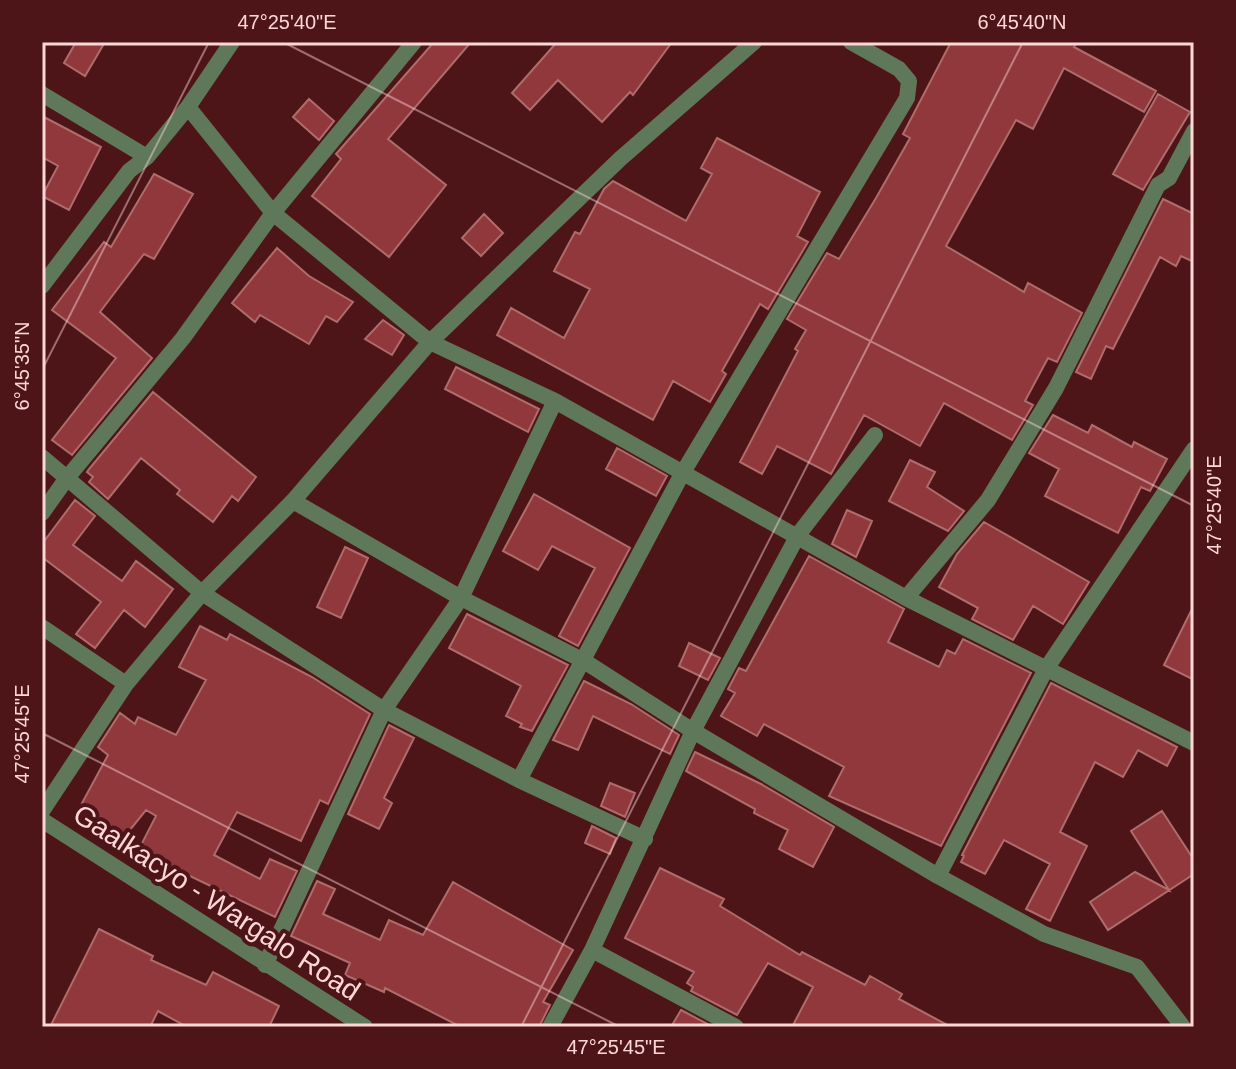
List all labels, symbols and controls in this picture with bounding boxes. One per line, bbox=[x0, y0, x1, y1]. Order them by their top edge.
text: 47°25'40"E bbox=[238, 11, 337, 33]
text: 6°45'40"N bbox=[978, 11, 1066, 33]
text: 6°45'35"N bbox=[11, 322, 33, 410]
text: 47°25'40"E bbox=[1203, 456, 1225, 555]
text: 47°25'45"E bbox=[11, 685, 33, 784]
street label: Gaalkacyo - Wargalo Road bbox=[68, 798, 366, 1007]
text: 47°25'45"E bbox=[567, 1036, 666, 1058]

